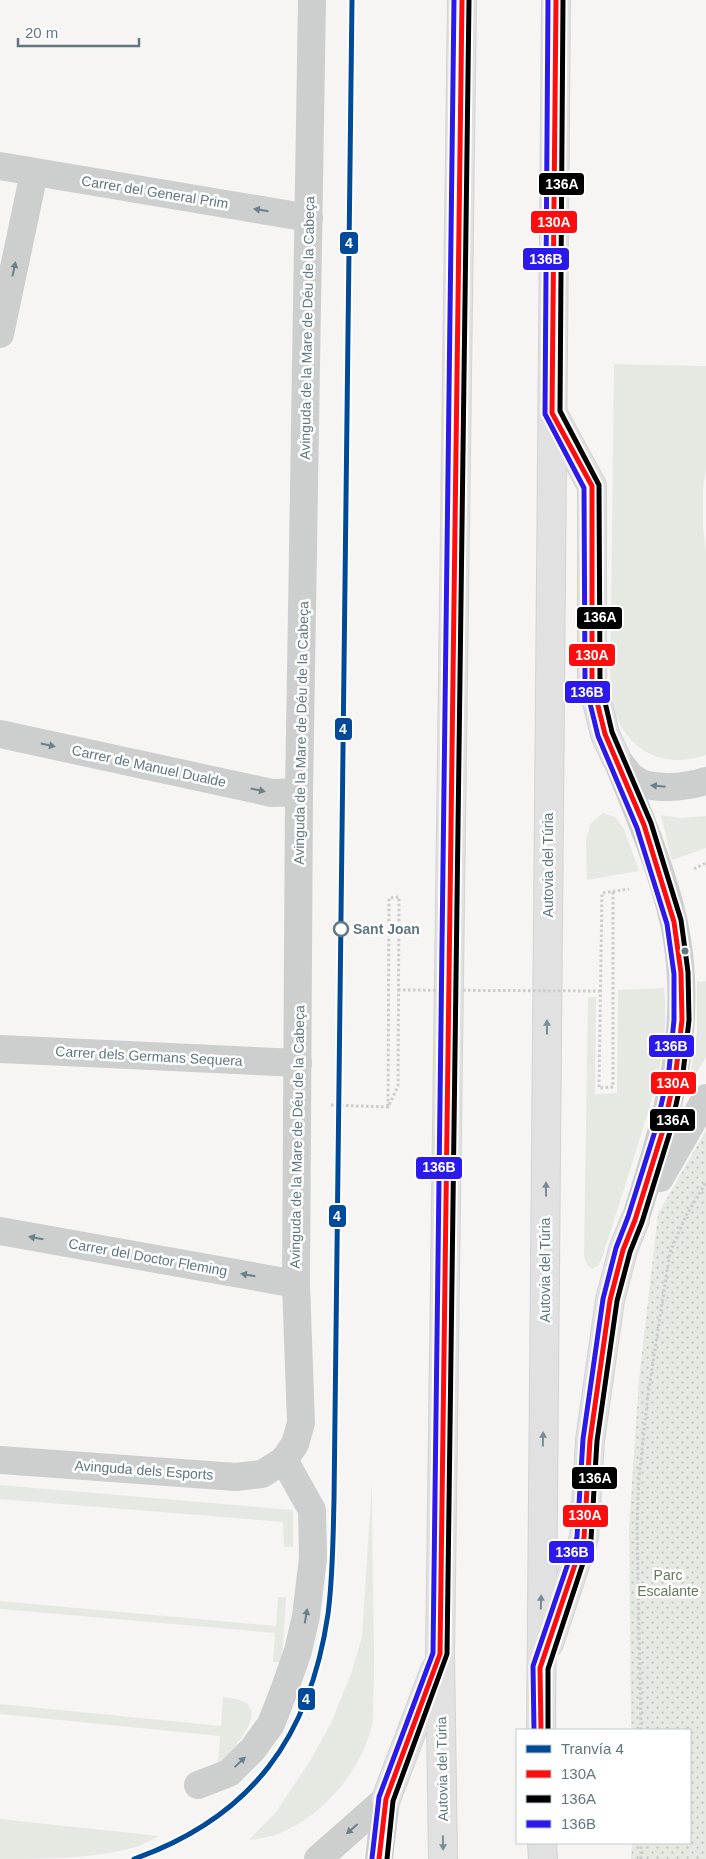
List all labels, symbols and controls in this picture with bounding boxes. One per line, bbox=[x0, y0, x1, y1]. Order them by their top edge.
scale bar bbox=[18, 15, 139, 47]
text: 20 m bbox=[25, 24, 58, 41]
street label: Carrer del General Prim bbox=[80, 172, 230, 212]
line badge: 136A bbox=[538, 172, 585, 196]
text: 136A bbox=[545, 176, 579, 192]
street label: Avinguda de la Mare de Déu de la Cabeça bbox=[297, 196, 317, 460]
one-way arrow bbox=[253, 206, 269, 214]
line badge: 130A bbox=[530, 210, 578, 234]
text: 130A bbox=[537, 214, 571, 230]
line badge: 4 bbox=[339, 231, 359, 255]
text: 4 bbox=[345, 235, 353, 251]
line badge: 136B bbox=[522, 247, 570, 271]
text: 136B bbox=[529, 251, 563, 267]
one-way arrow bbox=[10, 262, 18, 277]
street label: Avinguda de la Mare de Déu de la Cabeça bbox=[291, 601, 311, 865]
line badge: 136A bbox=[576, 606, 623, 630]
text: 136A bbox=[583, 609, 617, 625]
line badge: 130A bbox=[568, 643, 616, 667]
text: 130A bbox=[575, 647, 609, 663]
line badge: 136B bbox=[564, 680, 611, 704]
text: 136B bbox=[570, 684, 604, 700]
line badge: 4 bbox=[334, 717, 353, 741]
text: 4 bbox=[339, 721, 347, 737]
one-way arrow bbox=[40, 741, 56, 749]
street label: Carrer de Manuel Dualde bbox=[70, 742, 228, 790]
one-way arrow bbox=[650, 782, 666, 790]
one-way arrow bbox=[250, 786, 266, 794]
street label: Autovia del Túria bbox=[540, 812, 556, 917]
marker: Sant Joan bbox=[333, 921, 349, 937]
place label: Sant Joan bbox=[353, 921, 420, 937]
unlabelled marker bbox=[680, 946, 690, 956]
street label: Avinguda de la Mare de Déu de la Cabeça bbox=[287, 1005, 307, 1269]
one-way arrow bbox=[543, 1019, 551, 1035]
line badge: 136B bbox=[648, 1034, 695, 1058]
text: 136B bbox=[654, 1038, 688, 1054]
street label: Carrer dels Germans Sequera bbox=[55, 1043, 243, 1069]
line badge: 130A bbox=[650, 1071, 697, 1095]
text: 130A bbox=[656, 1075, 690, 1091]
line badge: 136A bbox=[649, 1108, 696, 1132]
text: 136A bbox=[656, 1112, 690, 1128]
line badge: 136B bbox=[415, 1156, 463, 1180]
text: 136B bbox=[422, 1159, 456, 1175]
one-way arrow bbox=[542, 1181, 550, 1197]
line badge: 4 bbox=[328, 1204, 347, 1228]
text: 4 bbox=[333, 1208, 341, 1224]
street label: Autovia del Túria bbox=[537, 1217, 553, 1322]
one-way arrow bbox=[28, 1233, 44, 1241]
street label: Carrer del Doctor Fleming bbox=[67, 1235, 229, 1279]
one-way arrow bbox=[239, 1271, 255, 1279]
one-way arrow bbox=[540, 1431, 548, 1447]
street label: Avinguda dels Esports bbox=[74, 1457, 214, 1483]
line badge: 136A bbox=[571, 1466, 618, 1490]
text: 136A bbox=[578, 1470, 612, 1486]
line badge: 130A bbox=[562, 1504, 609, 1528]
text: 130A bbox=[568, 1507, 602, 1523]
line badge: 136B bbox=[548, 1540, 595, 1564]
text: 136B bbox=[555, 1544, 589, 1560]
park label: Parc Escalante bbox=[637, 1567, 699, 1599]
one-way arrow bbox=[537, 1594, 545, 1610]
one-way arrow bbox=[302, 1608, 310, 1624]
line badge: 4 bbox=[297, 1687, 316, 1711]
text: 4 bbox=[302, 1691, 310, 1707]
street label: Autovia del Túria bbox=[433, 1716, 451, 1822]
legend bbox=[516, 1729, 691, 1844]
text: Tranvía 4 bbox=[561, 1740, 624, 1757]
one-way arrow bbox=[234, 1756, 246, 1768]
text: 130A bbox=[561, 1765, 596, 1782]
text: 136A bbox=[561, 1790, 596, 1807]
text: 136B bbox=[561, 1815, 596, 1832]
one-way arrow bbox=[347, 1823, 359, 1835]
one-way arrow bbox=[439, 1835, 447, 1851]

